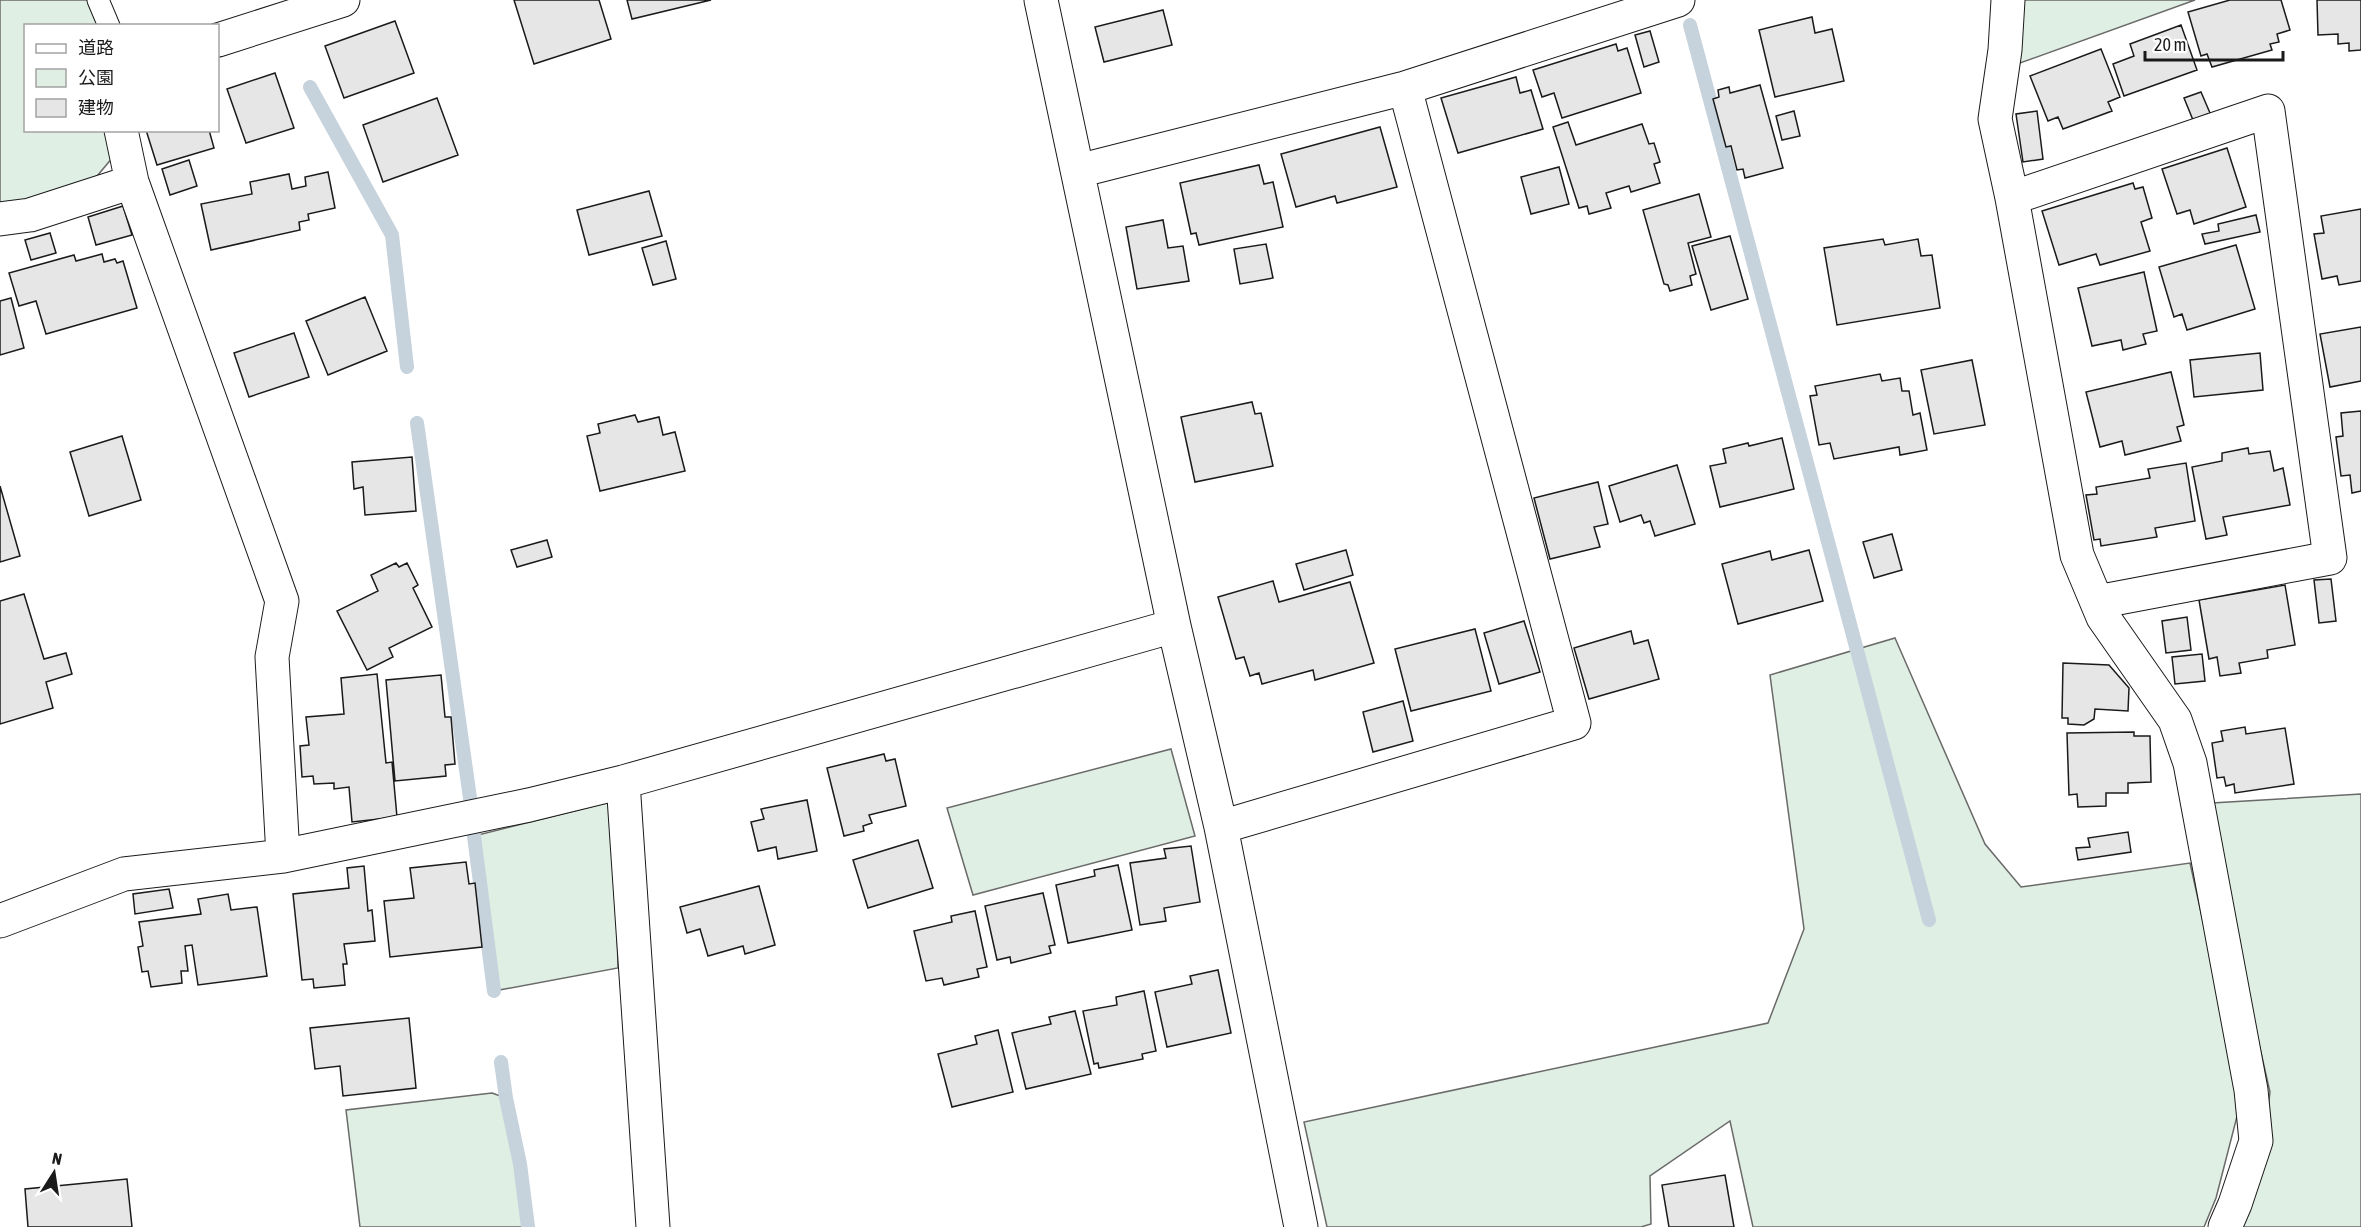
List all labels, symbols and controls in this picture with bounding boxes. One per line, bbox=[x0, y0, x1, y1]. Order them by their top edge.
legend bbox=[24, 24, 219, 132]
scale bar bbox=[2145, 24, 2283, 62]
text: 20 m bbox=[2154, 34, 2186, 55]
text: 道路 bbox=[78, 37, 114, 58]
text: 公園 bbox=[78, 67, 114, 88]
text: 建物 bbox=[78, 97, 114, 118]
north arrow bbox=[24, 1143, 84, 1203]
text: N bbox=[51, 1149, 64, 1168]

